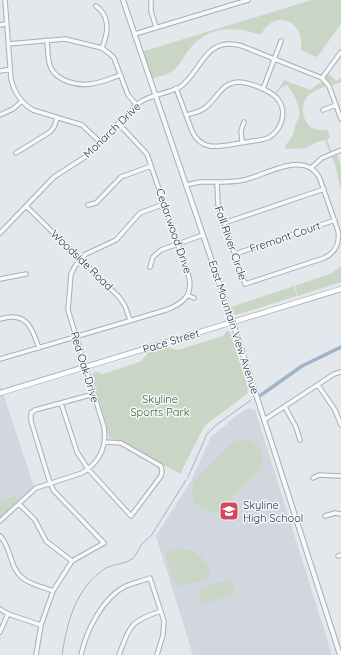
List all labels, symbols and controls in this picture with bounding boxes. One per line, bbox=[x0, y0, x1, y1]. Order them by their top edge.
street label: Monarch Drive bbox=[80, 99, 144, 161]
street label: Cedarwood Drive bbox=[153, 187, 195, 275]
street label: Fall River Circle bbox=[212, 204, 250, 282]
street label: Fremont Court bbox=[248, 218, 323, 256]
street label: Woodside Road bbox=[48, 227, 116, 293]
street label: East Mountain View Avenue bbox=[206, 258, 262, 396]
street label: Pace Street bbox=[141, 326, 201, 356]
street label: Red Oak Drive bbox=[68, 330, 102, 404]
park label: Skyline Sports Park bbox=[130, 392, 190, 419]
place label: Skyline High School bbox=[243, 498, 303, 525]
school or university icon: Skyline High School bbox=[218, 500, 240, 522]

